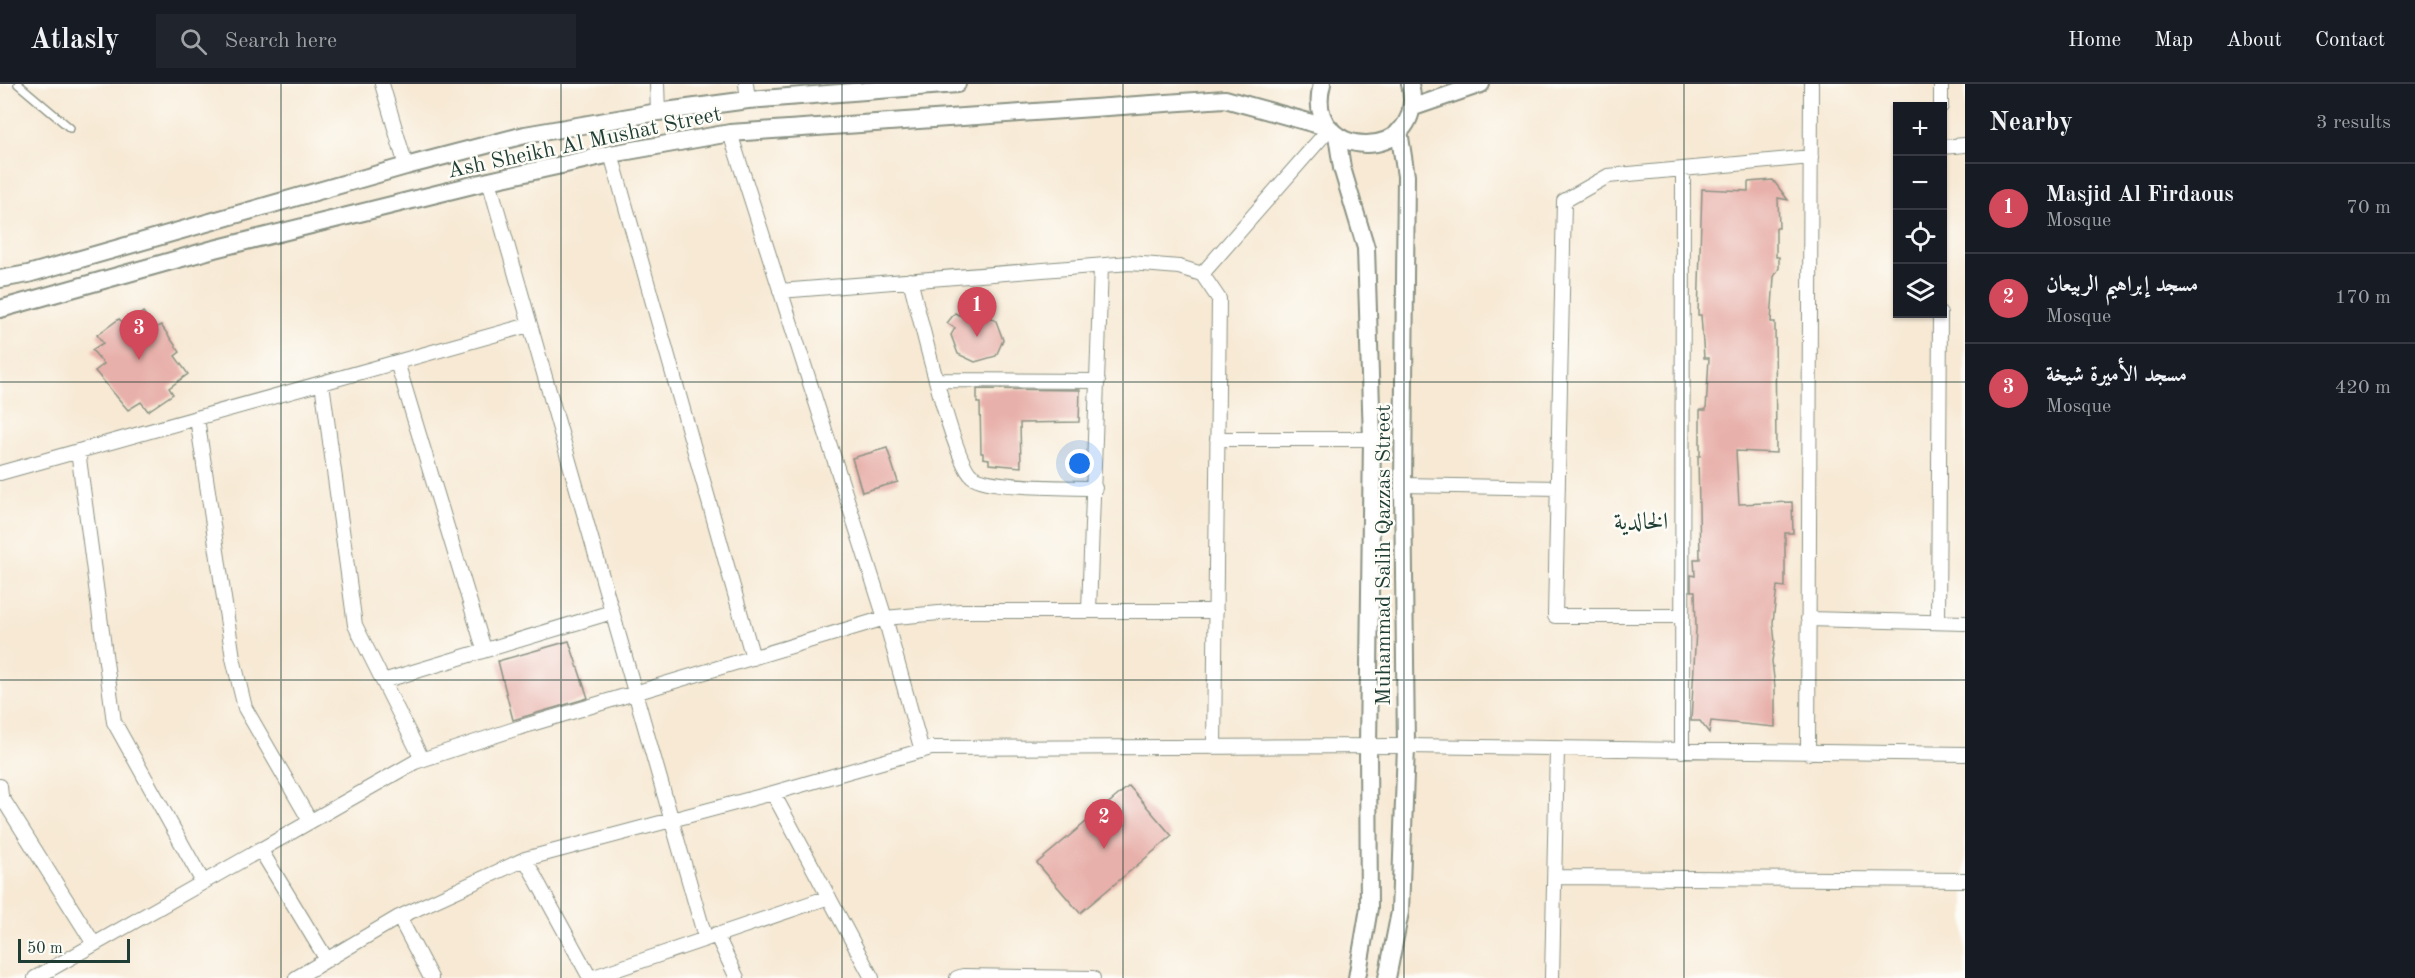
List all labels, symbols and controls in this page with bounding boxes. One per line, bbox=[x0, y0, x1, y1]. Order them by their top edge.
search box bbox=[156, 14, 576, 68]
icon: search bbox=[177, 25, 210, 58]
text: Atlasly bbox=[30, 27, 120, 55]
text: Search here bbox=[225, 30, 337, 52]
text: Home bbox=[2068, 30, 2121, 51]
text: Map bbox=[2154, 30, 2193, 51]
text: About bbox=[2226, 30, 2282, 51]
text: Contact bbox=[2315, 30, 2385, 51]
map controls bbox=[1893, 102, 1947, 318]
button: + bbox=[1893, 102, 1947, 156]
street label: Ash Sheikh Al Mushat Street bbox=[446, 103, 723, 183]
text: Nearby bbox=[1989, 110, 2073, 136]
text: 3 results bbox=[2316, 113, 2391, 133]
button: − bbox=[1893, 156, 1947, 210]
text: Masjid Al Firdaous bbox=[2046, 184, 2234, 206]
text: 1 bbox=[2003, 198, 2014, 218]
text: 70 m bbox=[2346, 198, 2391, 218]
button: locate bbox=[1893, 210, 1947, 264]
text: Mosque bbox=[2046, 211, 2111, 231]
button: layers bbox=[1893, 264, 1947, 318]
text: مسجد إبراهيم الربيعان bbox=[2046, 274, 2198, 296]
pin: 1 bbox=[958, 288, 996, 337]
text: 2 bbox=[2003, 288, 2014, 308]
text: 170 m bbox=[2335, 288, 2391, 308]
text: Mosque bbox=[2046, 307, 2111, 327]
pin: 3 bbox=[120, 310, 158, 360]
text: مسجد الأميرة شيخة bbox=[2046, 364, 2187, 386]
text: 3 bbox=[2003, 378, 2014, 398]
text: 420 m bbox=[2335, 378, 2391, 398]
text: Mosque bbox=[2046, 397, 2111, 417]
street label: Muhammad Salih Qazzas Street bbox=[1373, 404, 1395, 706]
your location bbox=[1065, 449, 1094, 478]
district label: الخالدية bbox=[1614, 511, 1668, 536]
pin: 2 bbox=[1084, 800, 1124, 849]
scale bar bbox=[18, 936, 130, 964]
text: 50 m bbox=[27, 941, 63, 957]

